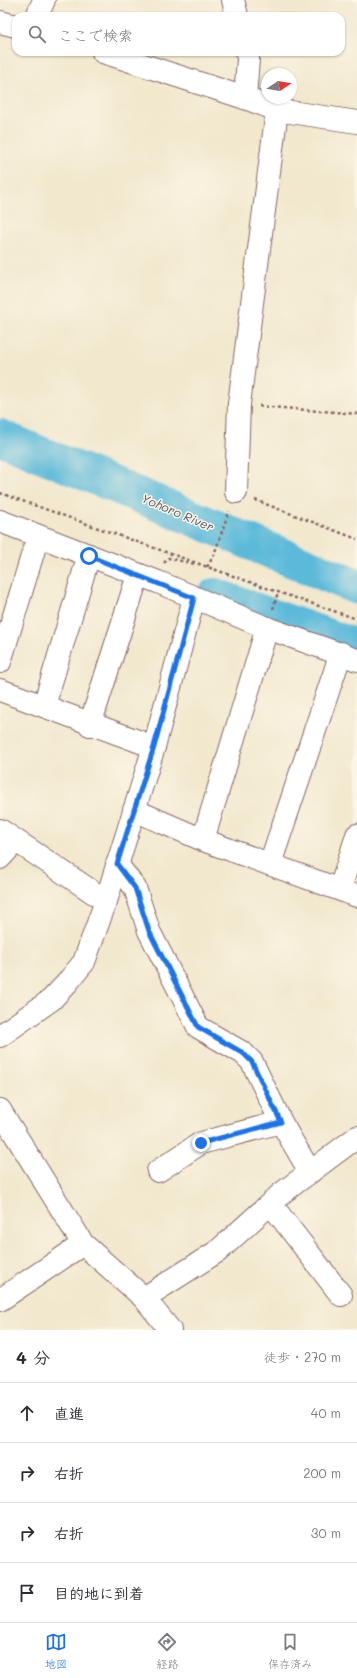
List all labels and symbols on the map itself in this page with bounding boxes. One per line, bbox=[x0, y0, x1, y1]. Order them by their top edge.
north arrow bbox=[261, 68, 297, 104]
water label: Yohoro River bbox=[139, 490, 217, 534]
route start bbox=[80, 547, 98, 565]
route end bbox=[192, 1134, 210, 1152]

